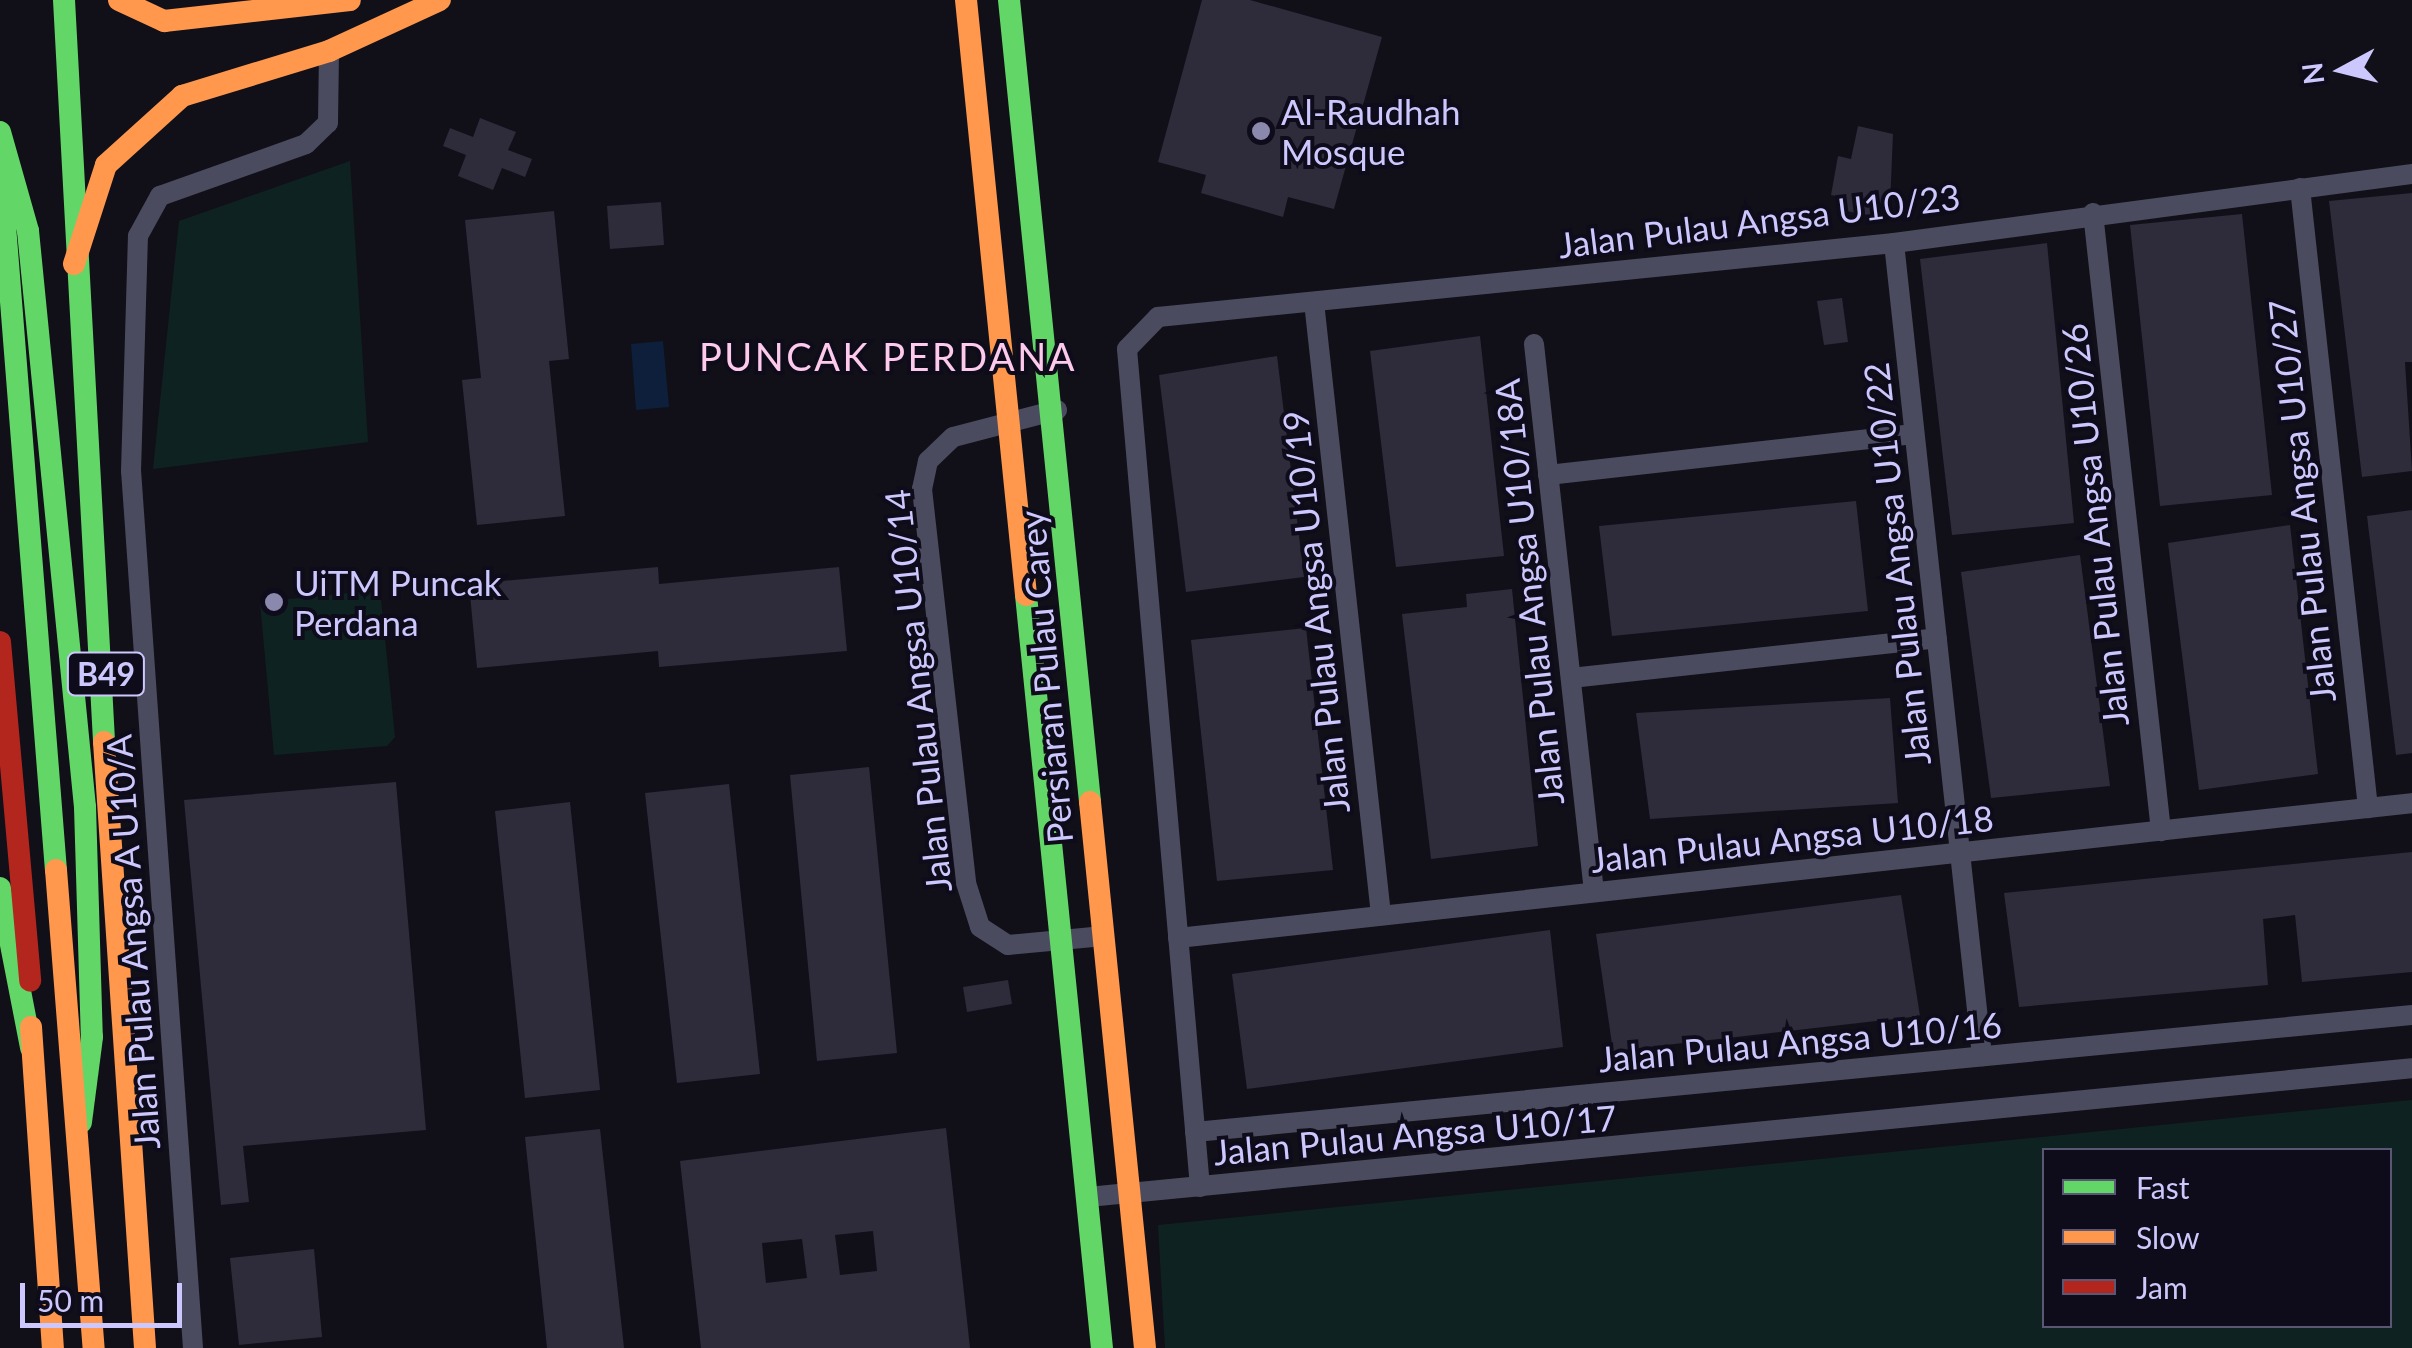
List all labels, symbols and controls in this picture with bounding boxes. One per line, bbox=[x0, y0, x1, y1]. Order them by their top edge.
north arrow bbox=[2292, 20, 2392, 120]
text: N bbox=[2294, 61, 2330, 86]
place label: Al-Raudhah Mosque bbox=[1281, 90, 1461, 172]
marker: Al-Raudhah Mosque bbox=[1250, 120, 1272, 142]
street label: Jalan Pulau Angsa U10/23 bbox=[1555, 174, 1963, 266]
street label: Jalan Pulau Angsa U10/27 bbox=[2259, 297, 2343, 705]
street label: Jalan Pulau Angsa U10/26 bbox=[2052, 321, 2136, 729]
district label: PUNCAK PERDANA bbox=[699, 334, 1077, 380]
street label: Jalan Pulau Angsa U10/22 bbox=[1854, 360, 1938, 768]
street label: Jalan Pulau Angsa U10/18A bbox=[1485, 376, 1571, 808]
street label: Jalan Pulau Angsa U10/19 bbox=[1273, 408, 1357, 816]
street label: Jalan Pulau Angsa U10/14 bbox=[875, 487, 959, 895]
street label: Persiaran Pulau Carey bbox=[1010, 509, 1080, 845]
place label: UiTM Puncak Perdana bbox=[294, 561, 502, 643]
marker: UiTM Puncak Perdana bbox=[263, 591, 285, 613]
road number: B49 bbox=[66, 647, 146, 701]
street label: Jalan Pulau Angsa A U10/A bbox=[96, 731, 168, 1153]
street label: Jalan Pulau Angsa U10/18 bbox=[1588, 796, 1996, 880]
street label: Jalan Pulau Angsa U10/16 bbox=[1596, 1002, 2004, 1080]
street label: Jalan Pulau Angsa U10/17 bbox=[1211, 1095, 1619, 1173]
legend bbox=[2042, 1148, 2392, 1328]
text: Fast bbox=[2136, 1169, 2190, 1205]
text: Slow bbox=[2136, 1219, 2199, 1255]
scale bar bbox=[25, 1263, 188, 1325]
text: Jam bbox=[2136, 1269, 2188, 1305]
text: 50 m bbox=[37, 1282, 104, 1318]

